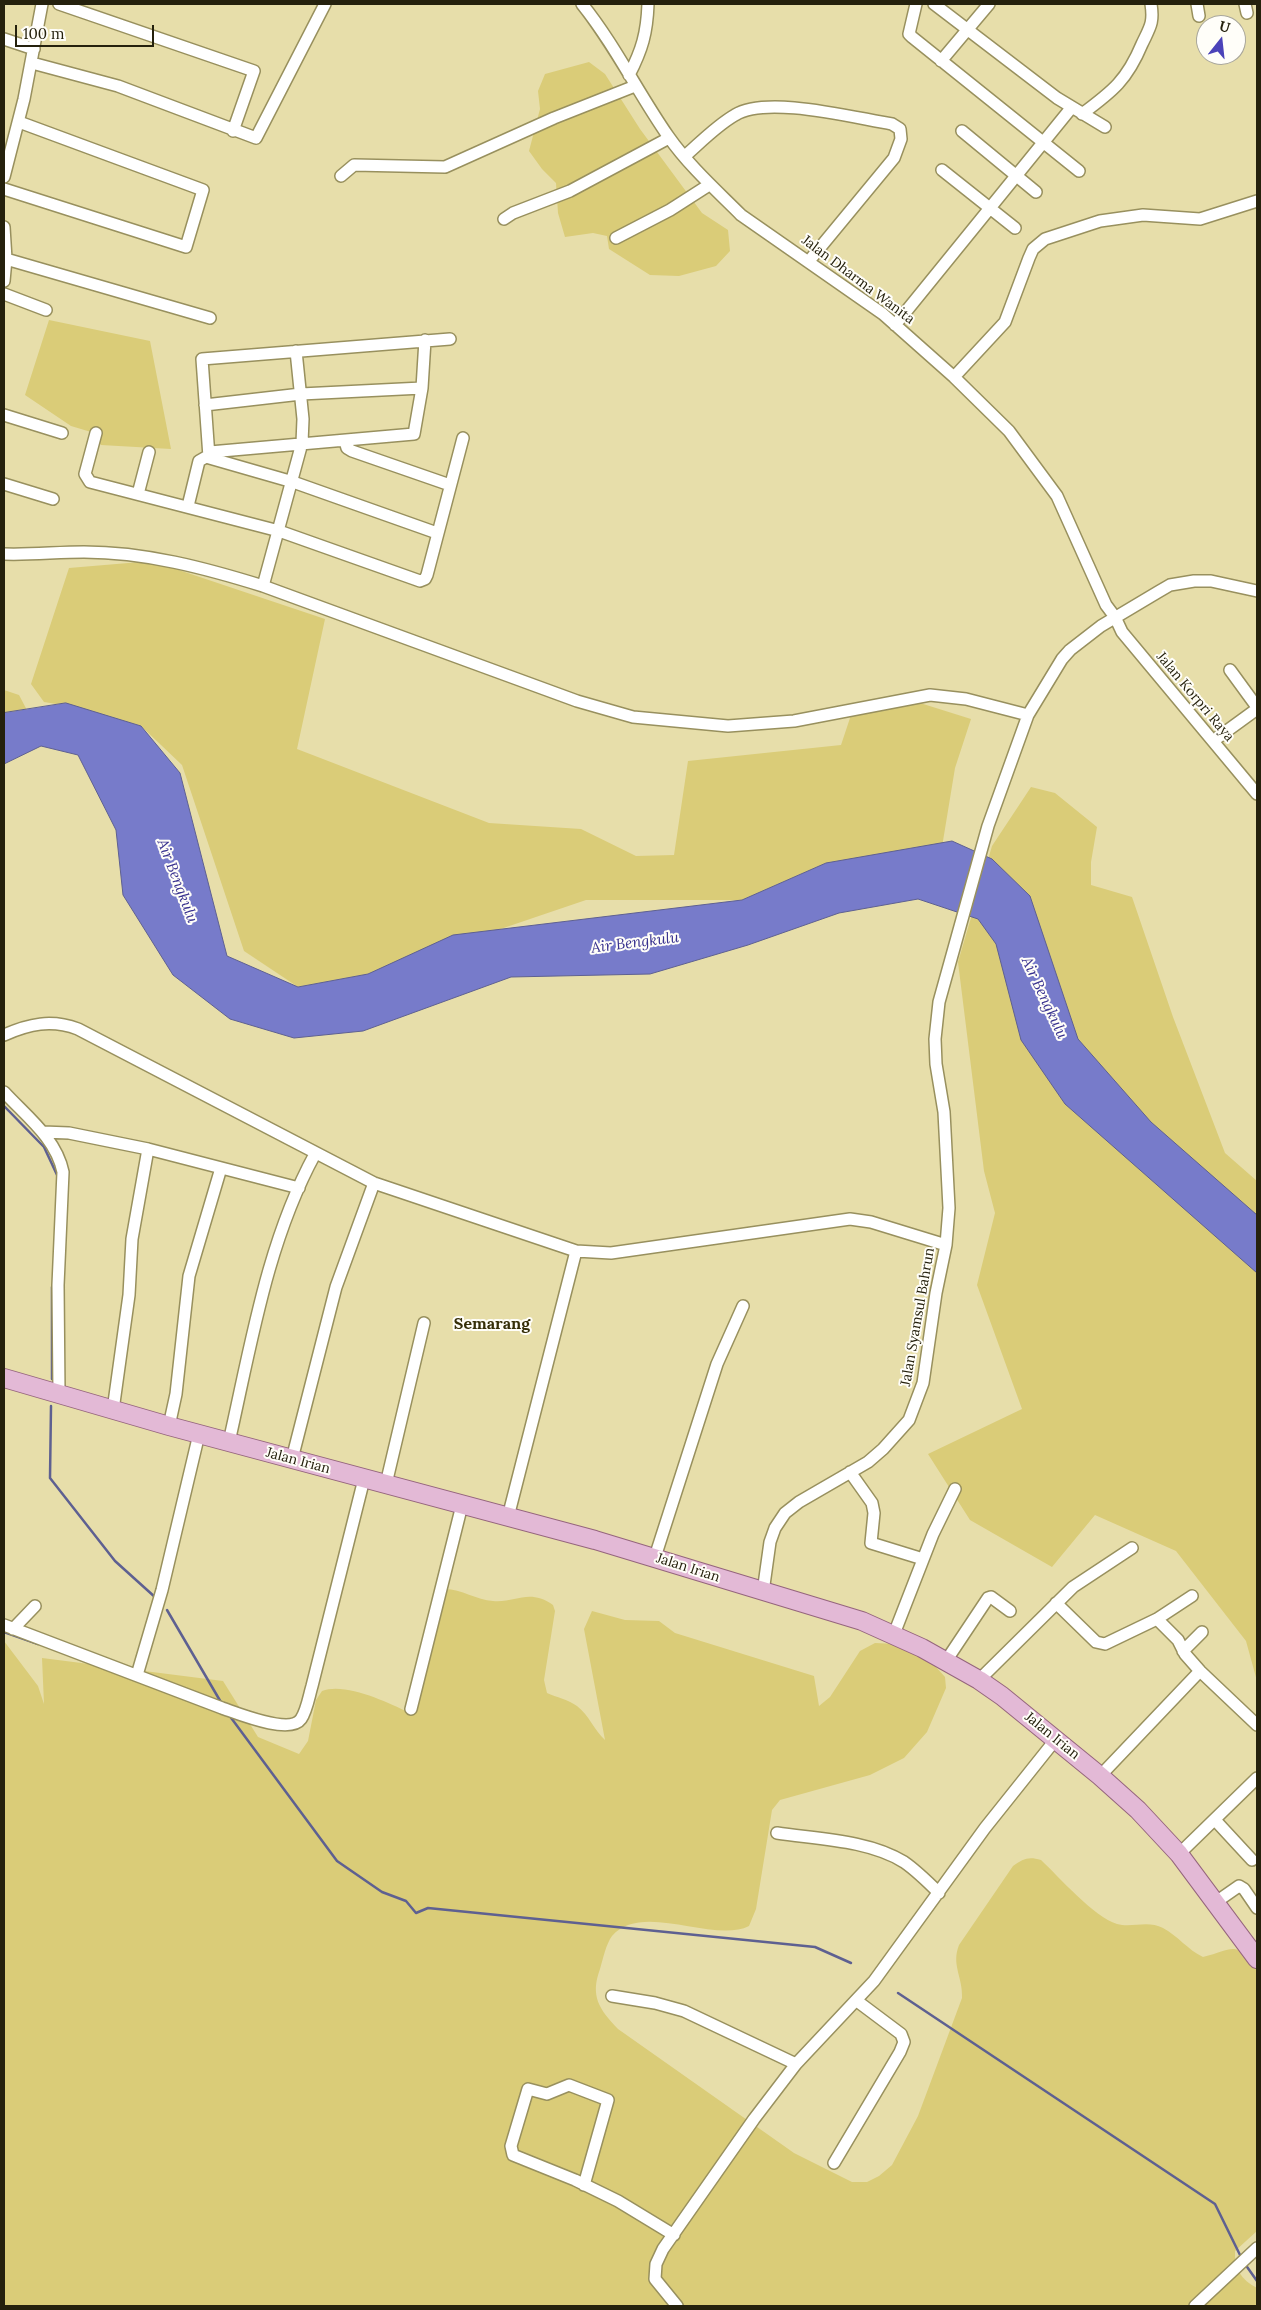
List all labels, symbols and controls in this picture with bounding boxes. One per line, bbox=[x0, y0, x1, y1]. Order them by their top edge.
scale bar bbox=[18, 15, 156, 47]
north arrow bbox=[1196, 15, 1246, 65]
text: U bbox=[1217, 16, 1232, 37]
text: 100 m bbox=[23, 24, 64, 43]
street label: Jalan Dharma Wanita bbox=[798, 232, 918, 328]
street label: Jalan Korpri Raya bbox=[1153, 649, 1237, 745]
water label: Air Bengkulu bbox=[153, 837, 201, 925]
water label: Air Bengkulu bbox=[590, 929, 680, 957]
water label: Air Bengkulu bbox=[1017, 954, 1071, 1042]
street label: Jalan Syamsul Bahrun bbox=[898, 1247, 938, 1387]
district label: Semarang bbox=[454, 1314, 530, 1334]
street label: Jalan Irian bbox=[264, 1444, 332, 1478]
street label: Jalan Irian bbox=[654, 1550, 722, 1586]
street label: Jalan Irian bbox=[1021, 1709, 1083, 1763]

